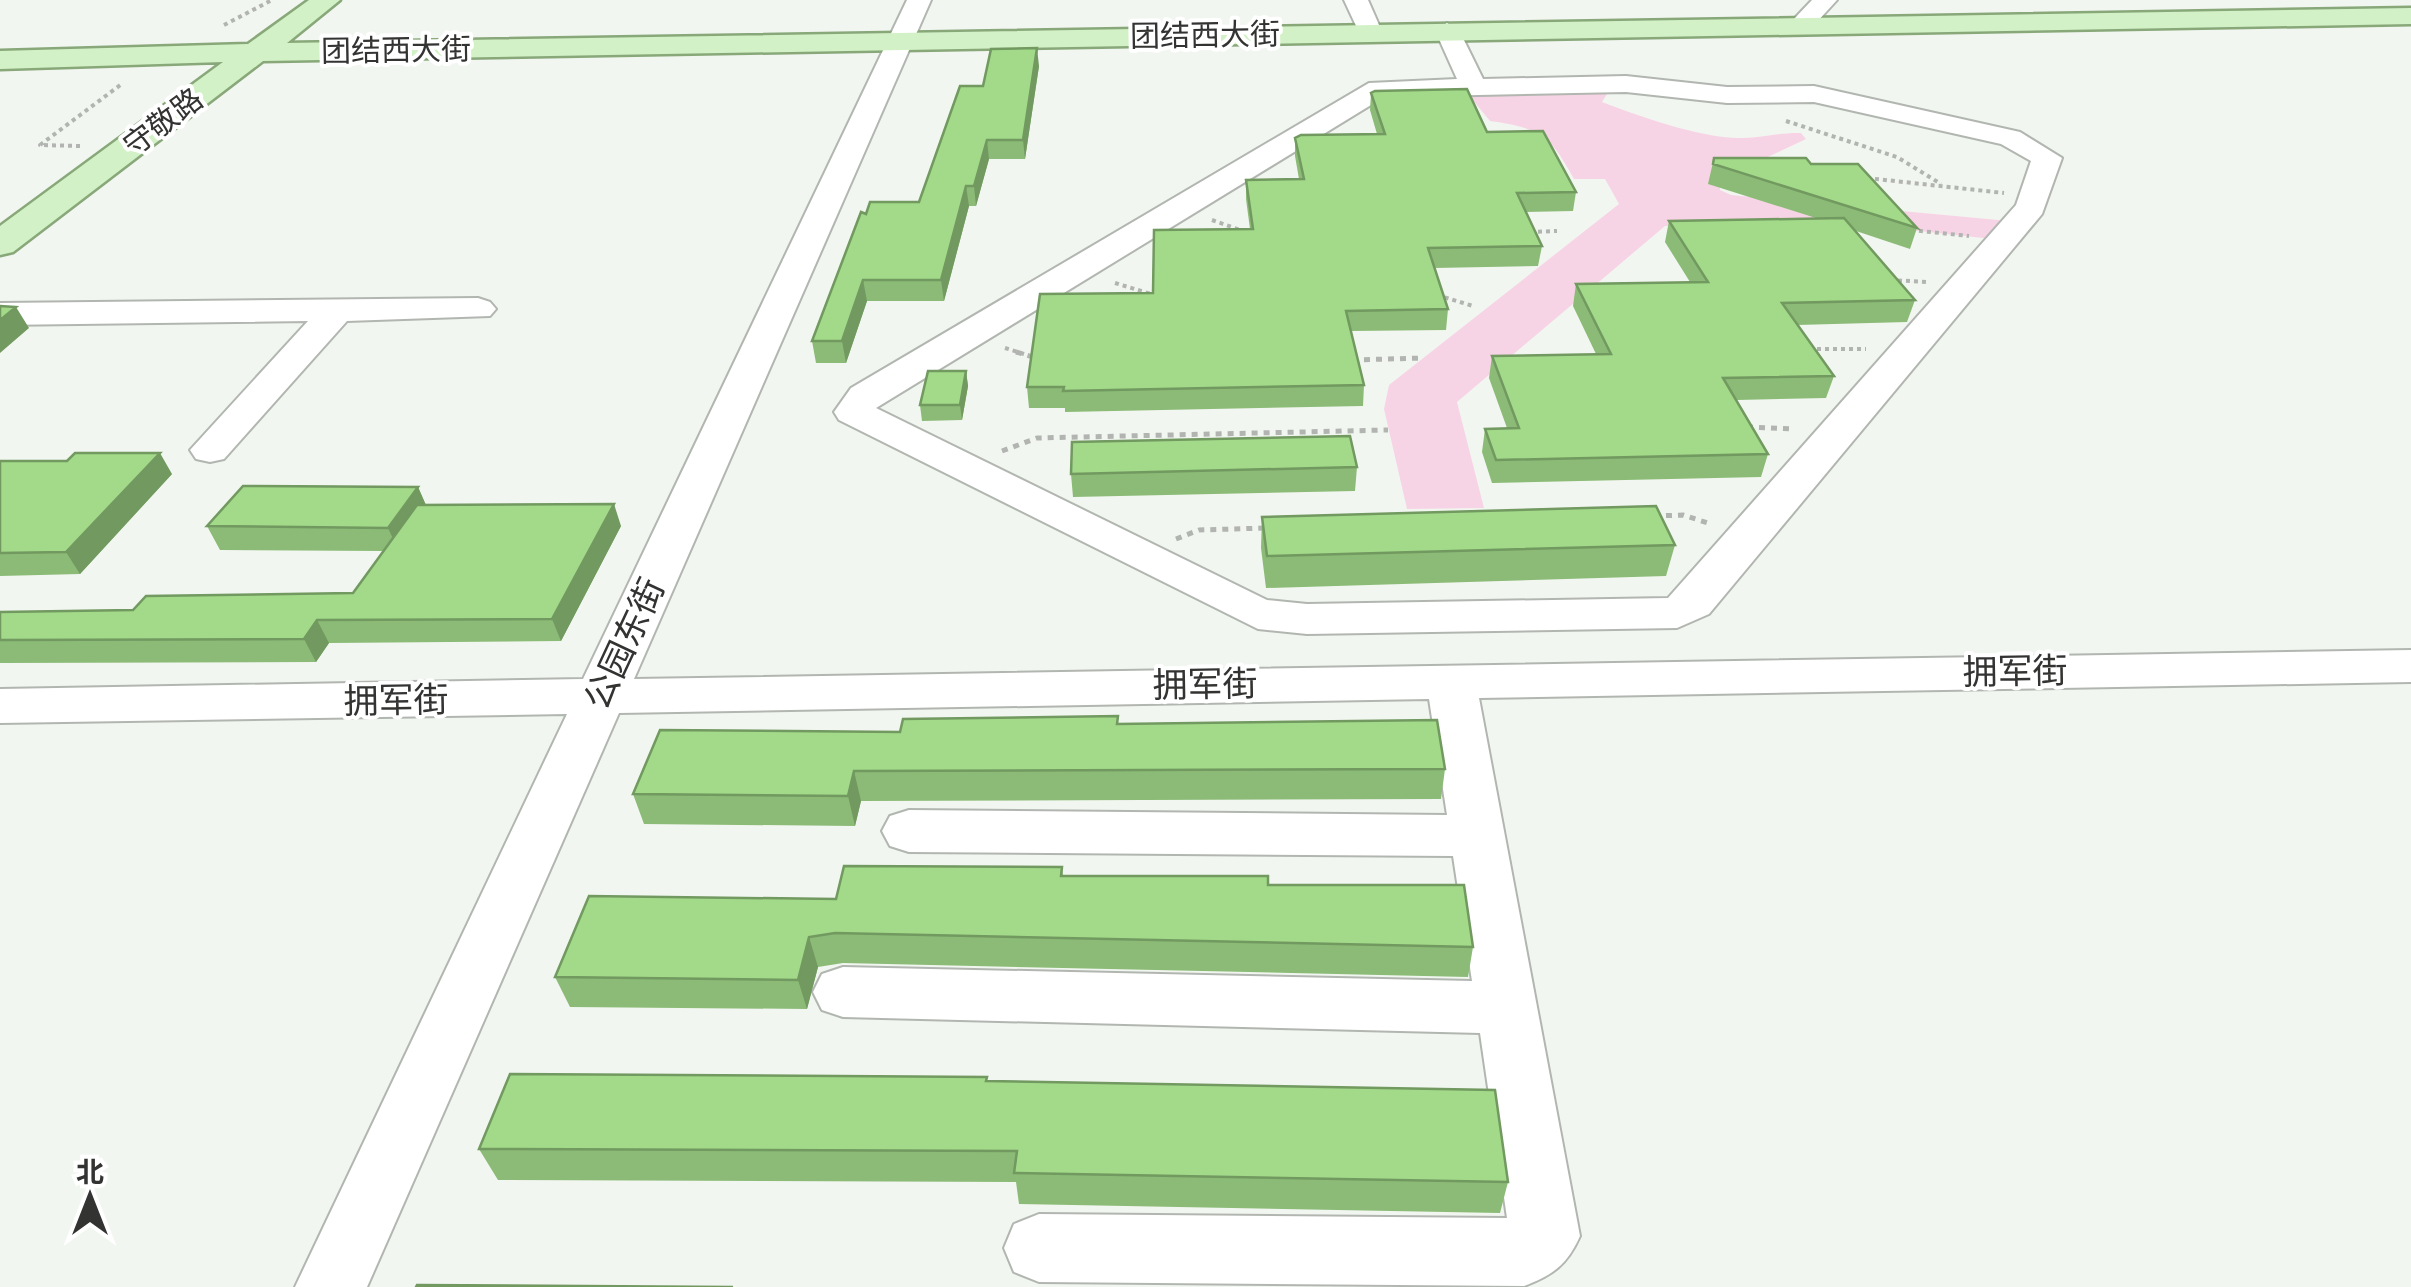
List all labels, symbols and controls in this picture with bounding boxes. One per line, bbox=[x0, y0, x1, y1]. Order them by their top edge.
street label: 团结西大街 bbox=[1130, 16, 1280, 54]
street label: 团结西大街 bbox=[321, 31, 471, 69]
street label: 守敬路 bbox=[117, 81, 209, 163]
street label: 公园东街 bbox=[577, 572, 673, 716]
street label: 拥军街 bbox=[1962, 651, 2068, 693]
street label: 拥军街 bbox=[1152, 664, 1258, 706]
street label: 拥军街 bbox=[343, 680, 449, 722]
north arrow bbox=[40, 1147, 140, 1247]
text: 北 bbox=[76, 1156, 104, 1189]

